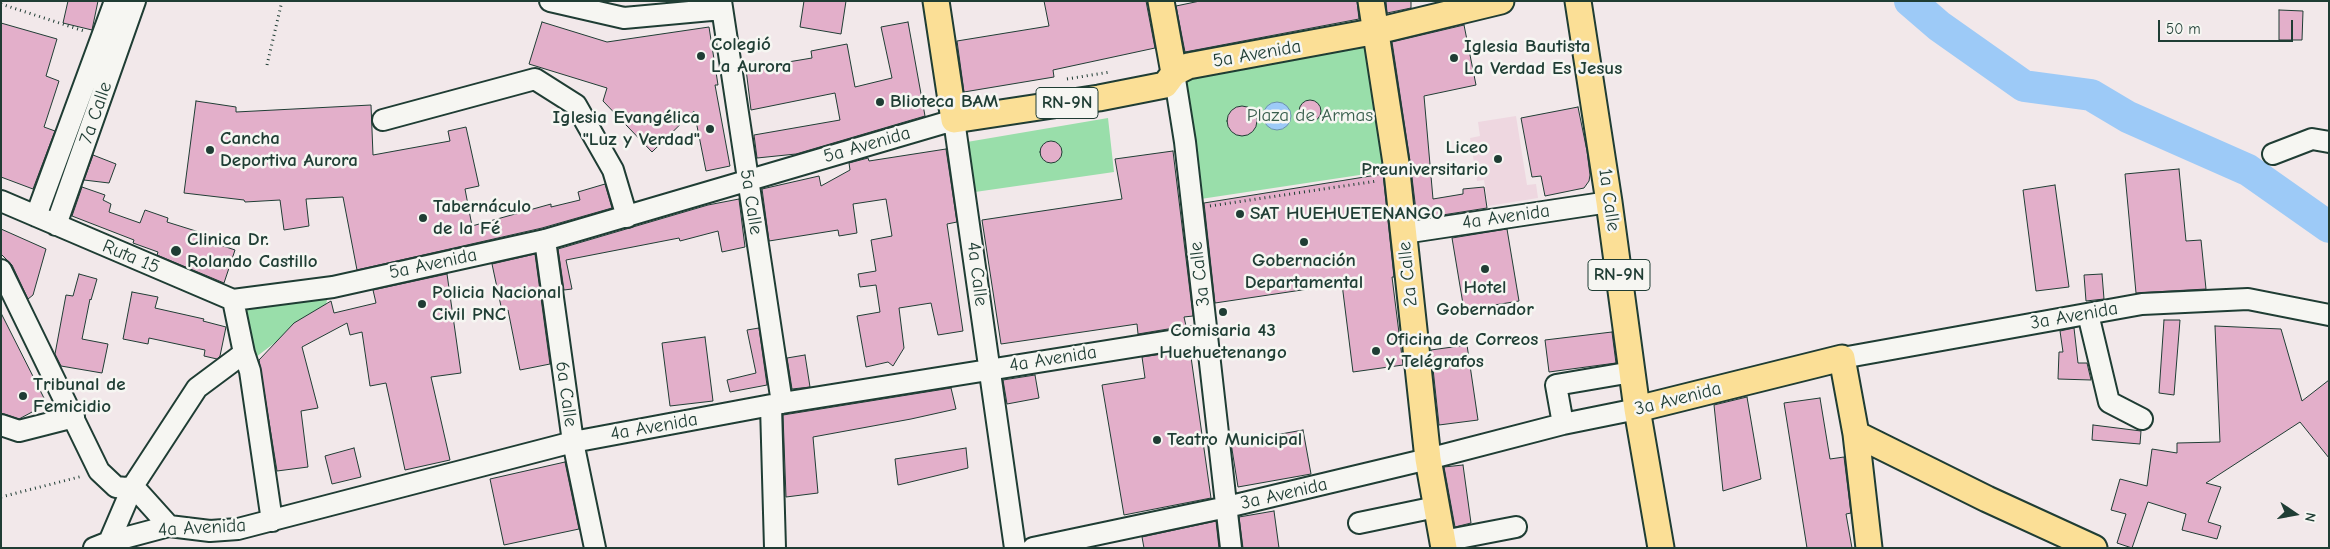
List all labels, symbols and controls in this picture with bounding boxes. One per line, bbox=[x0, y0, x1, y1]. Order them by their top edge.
scale bar bbox=[2160, 10, 2295, 42]
text: 50 m bbox=[2166, 20, 2201, 38]
place label: Colegió La Aurora bbox=[711, 34, 791, 78]
street label: 5a Avenida bbox=[1211, 35, 1303, 73]
place label: Iglesia Bautista La Verdad Es Jesus bbox=[1464, 36, 1622, 80]
marker: Colegió La Aurora bbox=[695, 50, 707, 62]
marker: Iglesia Bautista La Verdad Es Jesus bbox=[1448, 52, 1460, 64]
street label: 7a Calle bbox=[75, 79, 117, 147]
road number: RN-9N bbox=[1036, 88, 1098, 119]
place label: Blioteca BAM bbox=[890, 91, 998, 113]
marker: Blioteca BAM bbox=[874, 96, 886, 108]
park label: Plaza de Armas bbox=[1247, 105, 1373, 127]
place label: Iglesia Evangélica "Luz y Verdad" bbox=[553, 107, 700, 151]
street label: 5a Avenida bbox=[821, 122, 913, 168]
marker: Iglesia Evangélica "Luz y Verdad" bbox=[704, 123, 716, 135]
place label: Cancha Deportiva Aurora bbox=[220, 128, 358, 172]
place label: Liceo Preuniversitario bbox=[1361, 137, 1488, 181]
marker: Cancha Deportiva Aurora bbox=[204, 144, 216, 156]
marker: Liceo Preuniversitario bbox=[1492, 153, 1504, 165]
street label: 1a Calle bbox=[1593, 167, 1625, 233]
street label: 5a Calle bbox=[735, 168, 767, 236]
place label: Tabernáculo de la Fé bbox=[433, 196, 531, 240]
street label: 4a Avenida bbox=[1461, 200, 1551, 234]
place label: SAT HUEHUETENANGO bbox=[1250, 203, 1443, 225]
marker: SAT HUEHUETENANGO bbox=[1234, 208, 1246, 220]
marker: Tabernáculo de la Fé bbox=[417, 212, 429, 224]
place label: Clinica Dr. Rolando Castillo bbox=[187, 229, 318, 273]
street label: Ruta 15 bbox=[99, 235, 163, 279]
marker: Gobernación Departamental bbox=[1298, 236, 1310, 248]
street label: 3a Calle bbox=[1185, 240, 1215, 308]
street label: 2a Calle bbox=[1393, 240, 1423, 308]
street label: 4a Calle bbox=[962, 241, 992, 307]
marker: Clinica Dr. Rolando Castillo bbox=[169, 244, 183, 258]
street label: 5a Avenida bbox=[387, 244, 479, 284]
place label: Gobernación Departamental bbox=[1245, 250, 1363, 294]
road number: RN-9N bbox=[1588, 260, 1650, 290]
marker: Hotel Gobernador bbox=[1479, 263, 1491, 275]
place label: Hotel Gobernador bbox=[1436, 277, 1534, 321]
place label: Policia Nacional Civil PNC bbox=[432, 282, 561, 326]
street label: 3a Avenida bbox=[2028, 297, 2120, 335]
marker: Policia Nacional Civil PNC bbox=[416, 298, 428, 310]
marker: Comisaria 43 Huehuetenango bbox=[1217, 306, 1229, 318]
place label: Comisaria 43 Huehuetenango bbox=[1159, 320, 1287, 364]
place label: Oficina de Correos y Telégrafos bbox=[1386, 329, 1538, 373]
street label: 4a Avenida bbox=[1008, 341, 1098, 377]
marker: Oficina de Correos y Telégrafos bbox=[1370, 345, 1382, 357]
street label: 6a Calle bbox=[550, 360, 582, 428]
place label: Tribunal de Femicidio bbox=[33, 374, 126, 418]
street label: 3a Avenida bbox=[1632, 377, 1724, 421]
marker: Tribunal de Femicidio bbox=[17, 390, 29, 402]
street label: 4a Avenida bbox=[609, 408, 699, 446]
place label: Teatro Municipal bbox=[1167, 429, 1302, 451]
marker: Teatro Municipal bbox=[1151, 434, 1163, 446]
street label: 3a Avenida bbox=[1238, 473, 1330, 515]
north arrow bbox=[2270, 489, 2320, 539]
text: N bbox=[2301, 511, 2319, 523]
street label: 4a Avenida bbox=[157, 514, 247, 542]

